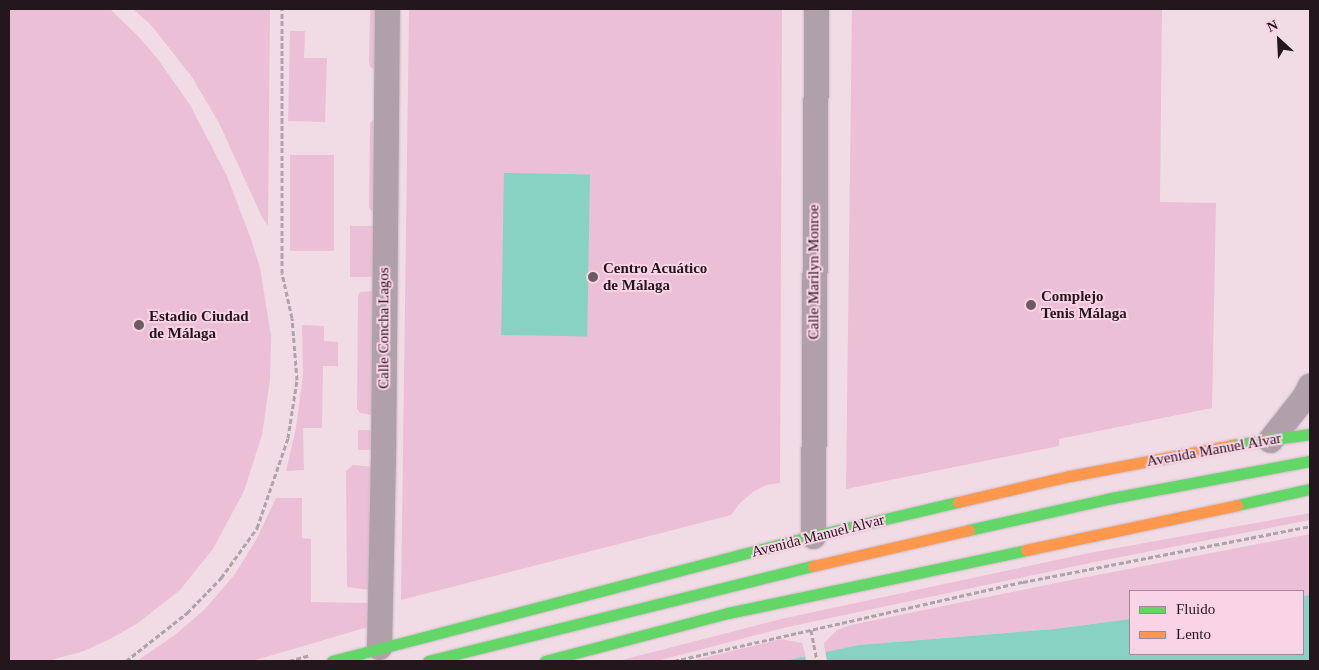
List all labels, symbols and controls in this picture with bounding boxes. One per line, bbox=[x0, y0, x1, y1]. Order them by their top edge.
north arrow bbox=[1254, 15, 1304, 65]
text: N bbox=[1265, 17, 1280, 35]
street label: Calle Marilyn Monroe bbox=[805, 205, 823, 339]
place label: Centro Acuático de Málaga bbox=[603, 259, 708, 294]
street label: Calle Concha Lagos bbox=[375, 267, 393, 389]
marker: Centro Acuático de Málaga bbox=[587, 271, 599, 283]
place label: Complejo Tenis Málaga bbox=[1041, 287, 1127, 322]
marker: Complejo Tenis Málaga bbox=[1025, 299, 1037, 311]
place label: Estadio Ciudad de Málaga bbox=[149, 307, 249, 342]
marker: Estadio Ciudad de Málaga bbox=[133, 319, 145, 331]
street label: Avenida Manuel Alvar bbox=[1145, 429, 1283, 471]
street label: Avenida Manuel Alvar bbox=[749, 511, 887, 561]
legend bbox=[1129, 590, 1304, 655]
text: Fluido bbox=[1176, 601, 1215, 617]
text: Lento bbox=[1176, 626, 1211, 642]

